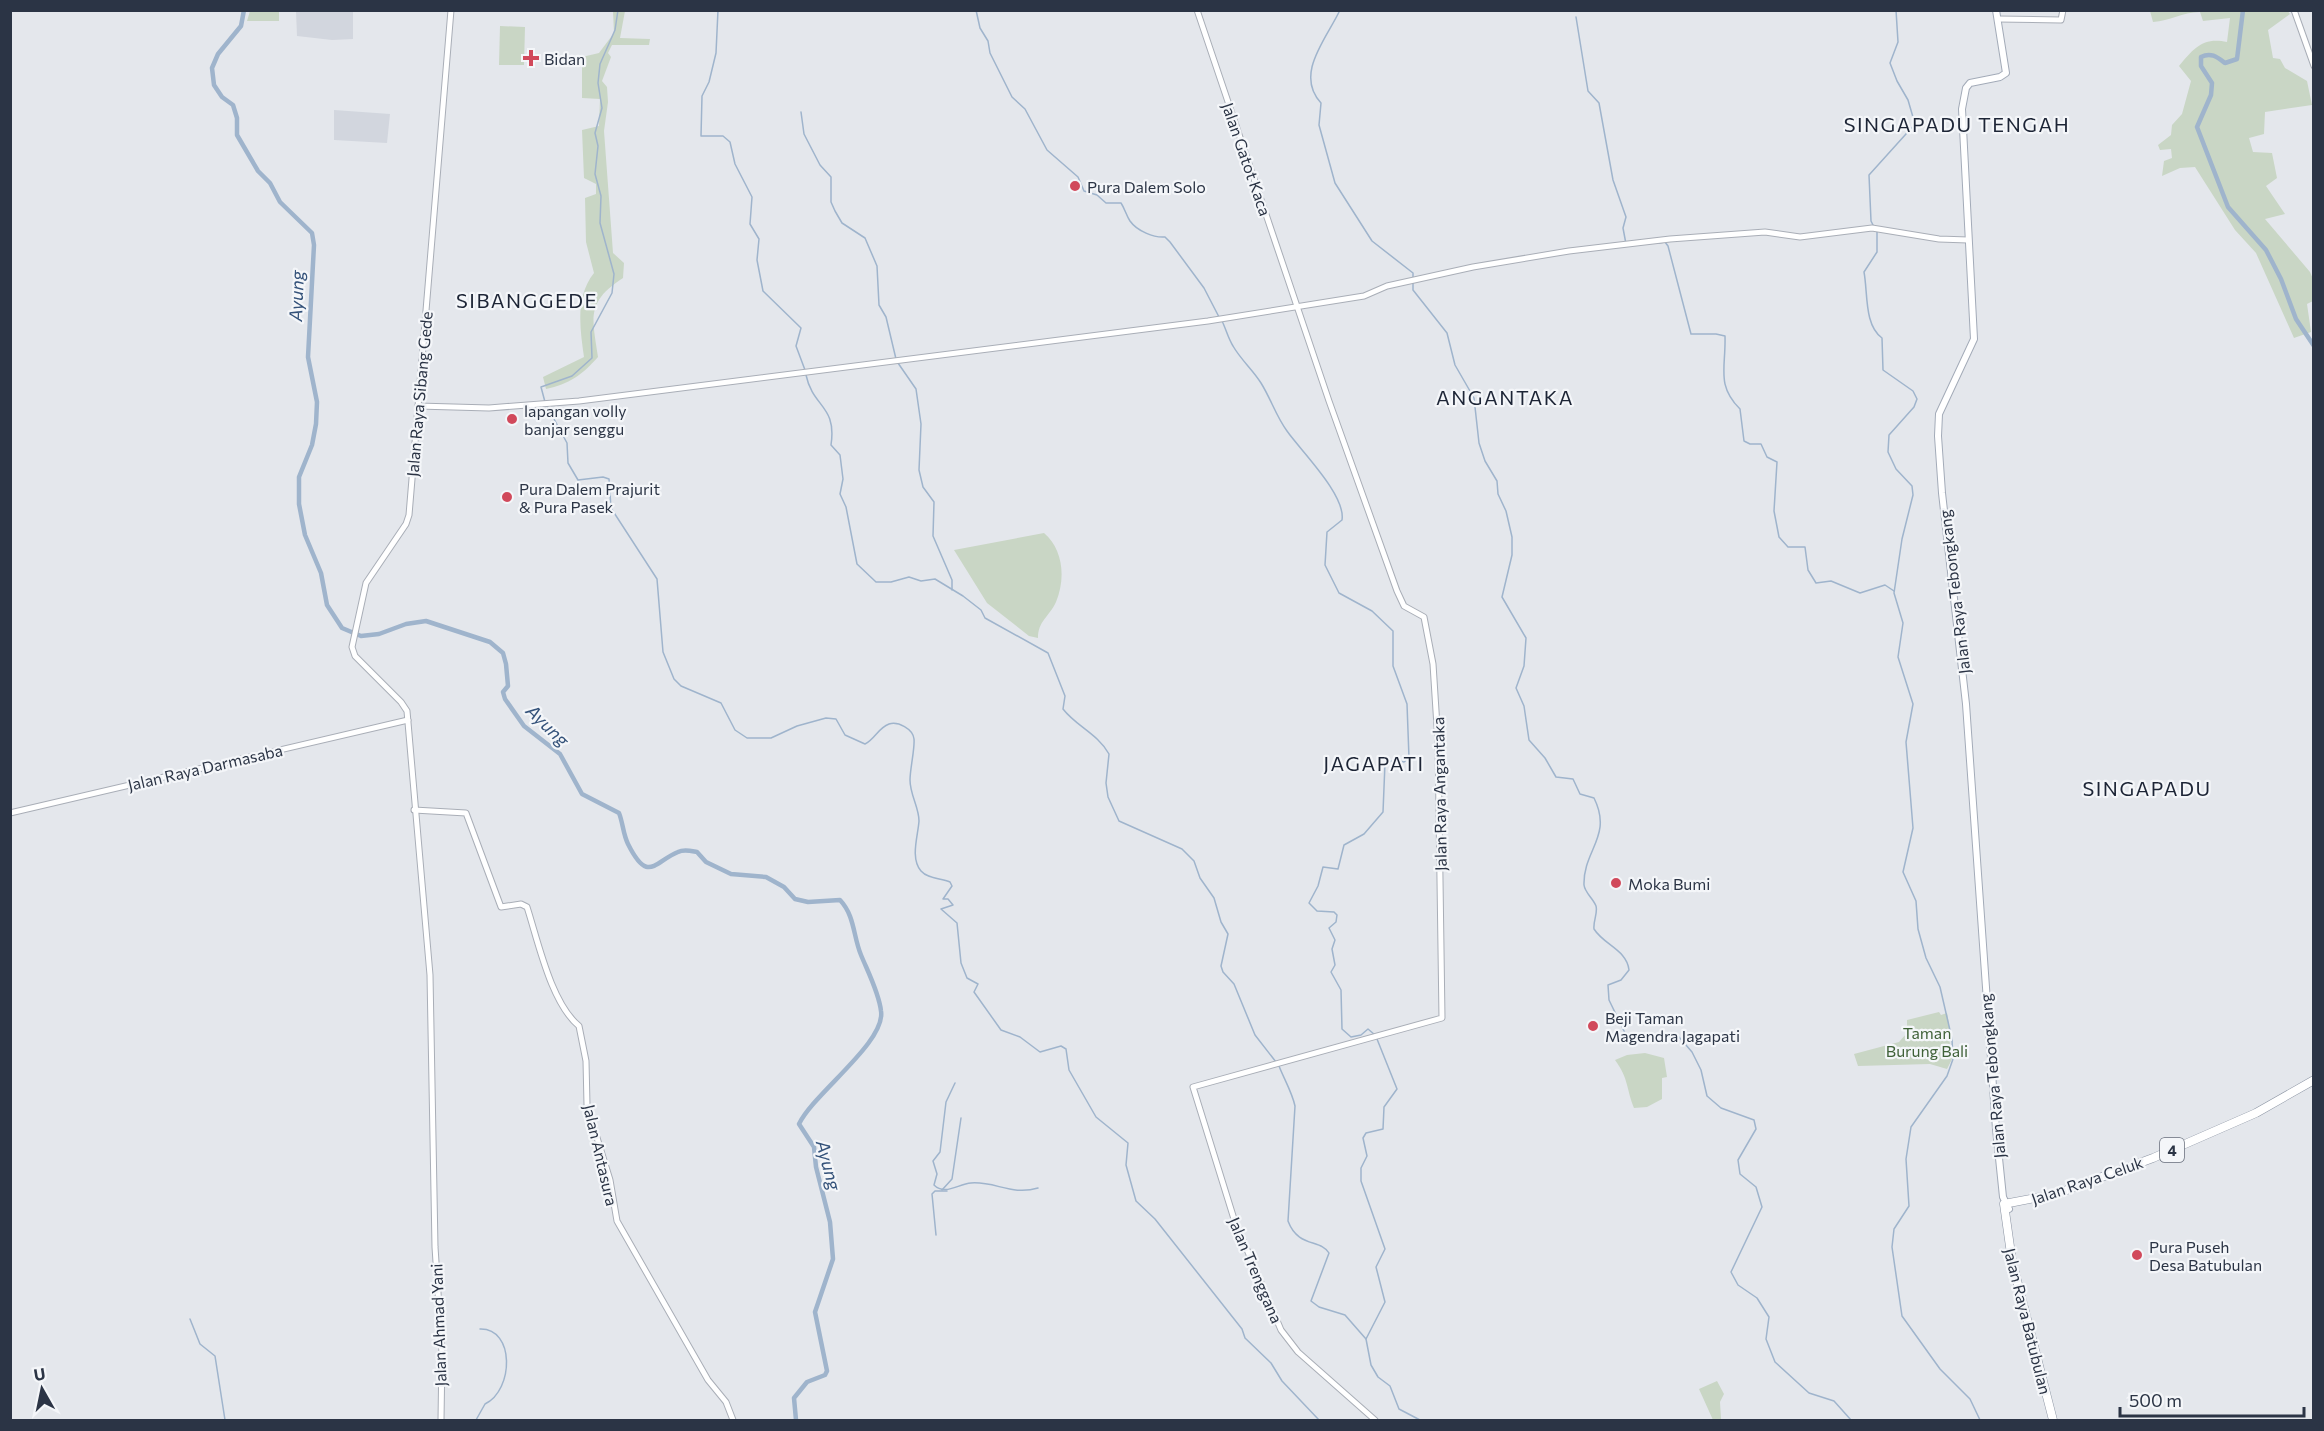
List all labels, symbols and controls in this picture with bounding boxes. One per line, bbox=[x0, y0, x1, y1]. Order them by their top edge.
marker: Bidan bbox=[522, 49, 540, 67]
place label: Bidan bbox=[544, 49, 585, 68]
street label: Jalan Gatot Kaca bbox=[1219, 100, 1275, 218]
district label: SINGAPADU TENGAH bbox=[1844, 112, 2070, 136]
place label: Pura Dalem Solo bbox=[1087, 177, 1206, 196]
marker: Pura Dalem Solo bbox=[1068, 179, 1082, 193]
water label: Ayung bbox=[284, 269, 308, 323]
district label: SIBANGGEDE bbox=[456, 288, 598, 312]
street label: Jalan Raya Sibang Gede bbox=[402, 310, 436, 478]
district label: ANGANTAKA bbox=[1436, 385, 1574, 409]
place label: lapangan volly banjar senggu bbox=[524, 401, 626, 438]
marker: lapangan volly banjar senggu bbox=[505, 412, 519, 426]
place label: Pura Dalem Prajurit & Pura Pasek bbox=[519, 479, 660, 516]
marker: Pura Dalem Prajurit & Pura Pasek bbox=[500, 490, 514, 504]
street label: Jalan Raya Tebongkang bbox=[1934, 508, 1974, 675]
water label: Ayung bbox=[521, 699, 575, 751]
street label: Jalan Raya Angantaka bbox=[1428, 717, 1450, 871]
street label: Jalan Raya Darmasaba bbox=[126, 740, 284, 794]
district label: JAGAPATI bbox=[1323, 751, 1425, 775]
district label: SINGAPADU bbox=[2083, 776, 2212, 800]
place label: Moka Bumi bbox=[1628, 874, 1710, 893]
marker: Moka Bumi bbox=[1609, 876, 1623, 890]
street label: Jalan Raya Tebongkang bbox=[1975, 993, 2009, 1159]
place label: Beji Taman Magendra Jagapati bbox=[1605, 1008, 1740, 1045]
marker: Beji Taman Magendra Jagapati bbox=[1586, 1019, 1600, 1033]
park label: Taman Burung Bali bbox=[1886, 1023, 1968, 1060]
street label: Jalan Antasura bbox=[580, 1102, 622, 1208]
water label: Ayung bbox=[812, 1137, 847, 1194]
road number: 4 bbox=[2160, 1138, 2184, 1162]
street label: Jalan Raya Celuk bbox=[2029, 1152, 2146, 1208]
street label: Jalan Trenggana bbox=[1225, 1214, 1287, 1326]
place label: Pura Puseh Desa Batubulan bbox=[2149, 1237, 2262, 1274]
street label: Jalan Raya Batubulan bbox=[2001, 1246, 2055, 1396]
marker: Pura Puseh Desa Batubulan bbox=[2130, 1248, 2144, 1262]
street label: Jalan Ahmad Yani bbox=[426, 1263, 450, 1387]
north arrow bbox=[12, 1359, 72, 1419]
text: U bbox=[32, 1363, 47, 1384]
scale bar bbox=[2120, 1380, 2304, 1418]
text: 500 m bbox=[2129, 1389, 2182, 1411]

